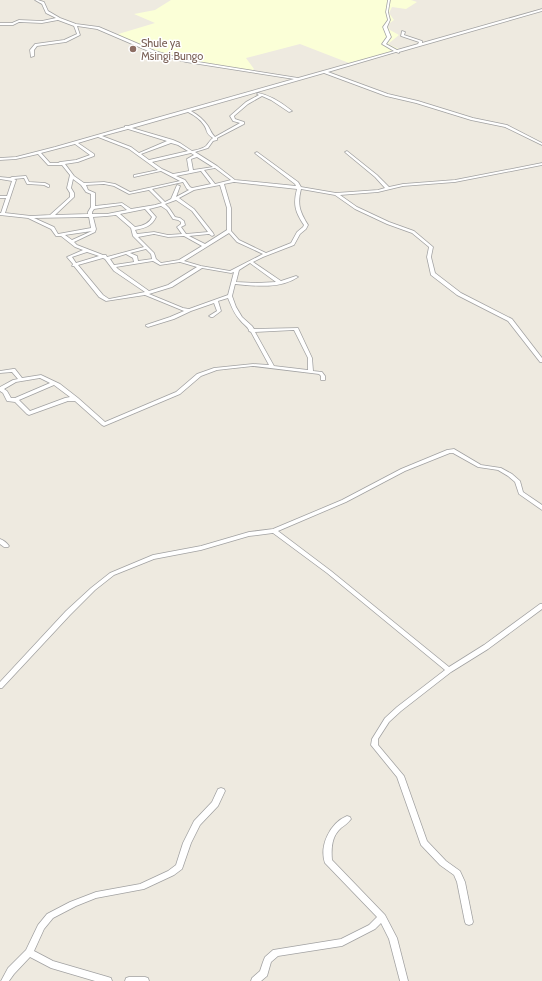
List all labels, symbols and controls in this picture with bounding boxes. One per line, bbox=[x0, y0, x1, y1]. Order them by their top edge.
place label: Shule ya Msingi Bungo bbox=[141, 36, 203, 63]
marker: Shule ya Msingi Bungo bbox=[128, 44, 138, 54]

